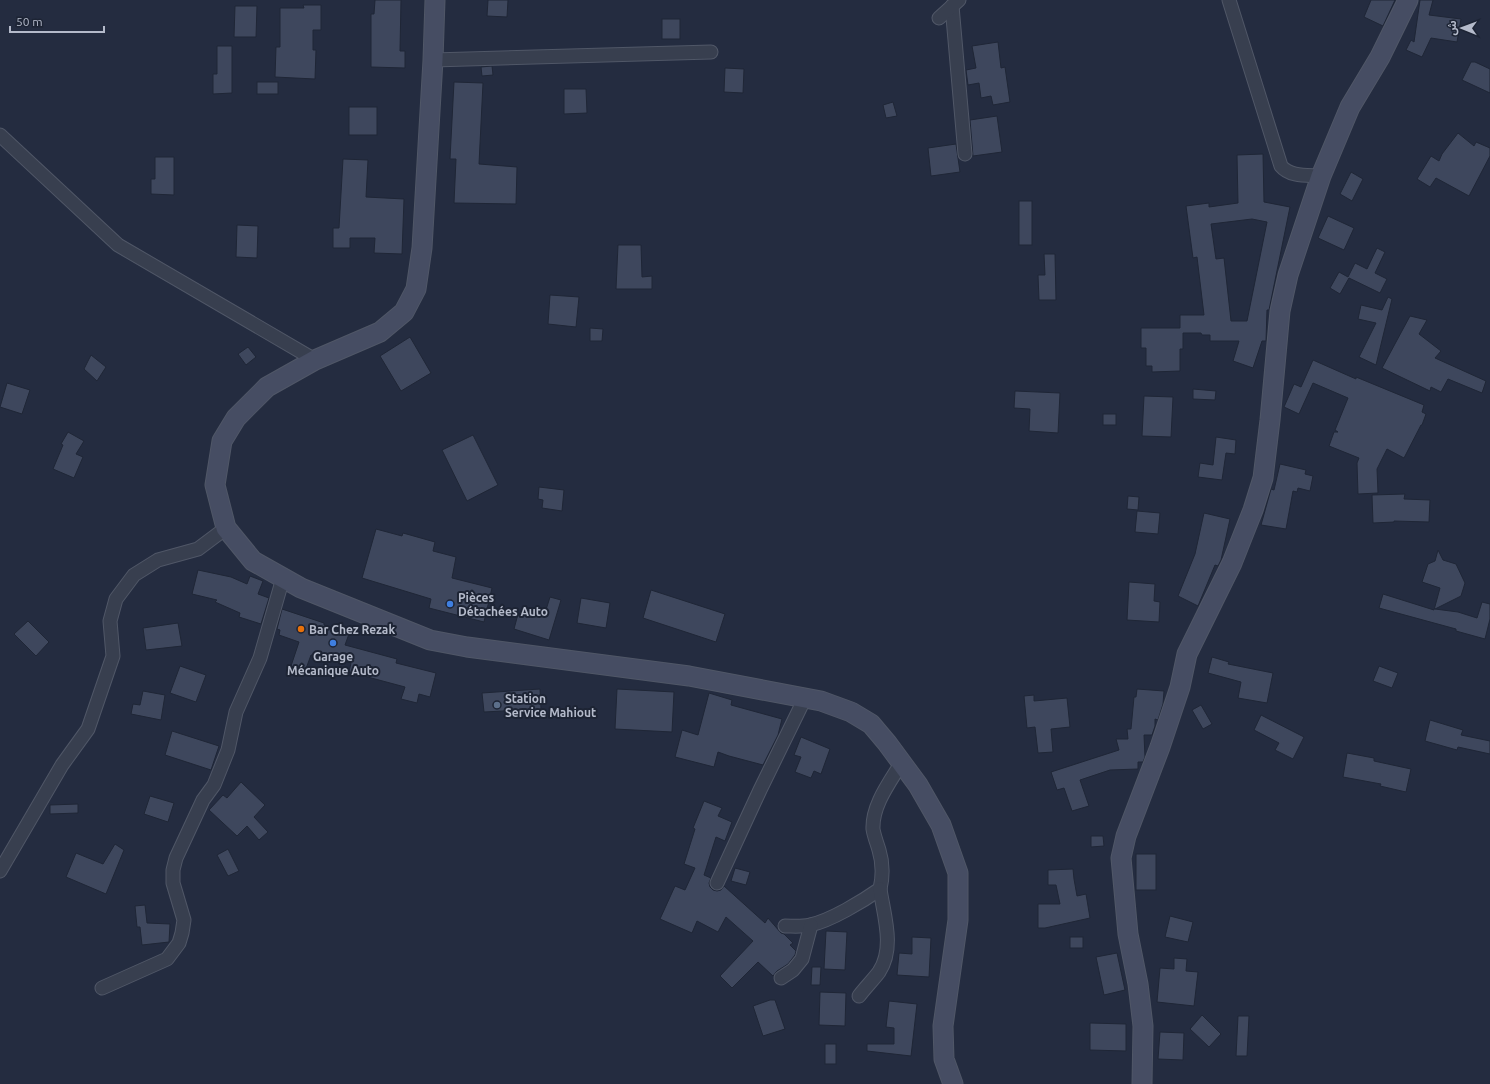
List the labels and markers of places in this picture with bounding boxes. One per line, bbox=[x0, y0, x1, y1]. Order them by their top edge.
place label: Pièces Détachées Auto bbox=[458, 591, 548, 618]
marker: Pièces Détachées Auto bbox=[445, 599, 455, 609]
place label: Bar Chez Rezak bbox=[309, 623, 395, 636]
marker: Bar Chez Rezak bbox=[296, 624, 306, 634]
marker: Garage Mécanique Auto bbox=[328, 638, 338, 648]
place label: Garage Mécanique Auto bbox=[287, 650, 379, 677]
place label: Station Service Mahiout bbox=[505, 692, 596, 719]
marker: Station Service Mahiout bbox=[492, 700, 502, 710]

